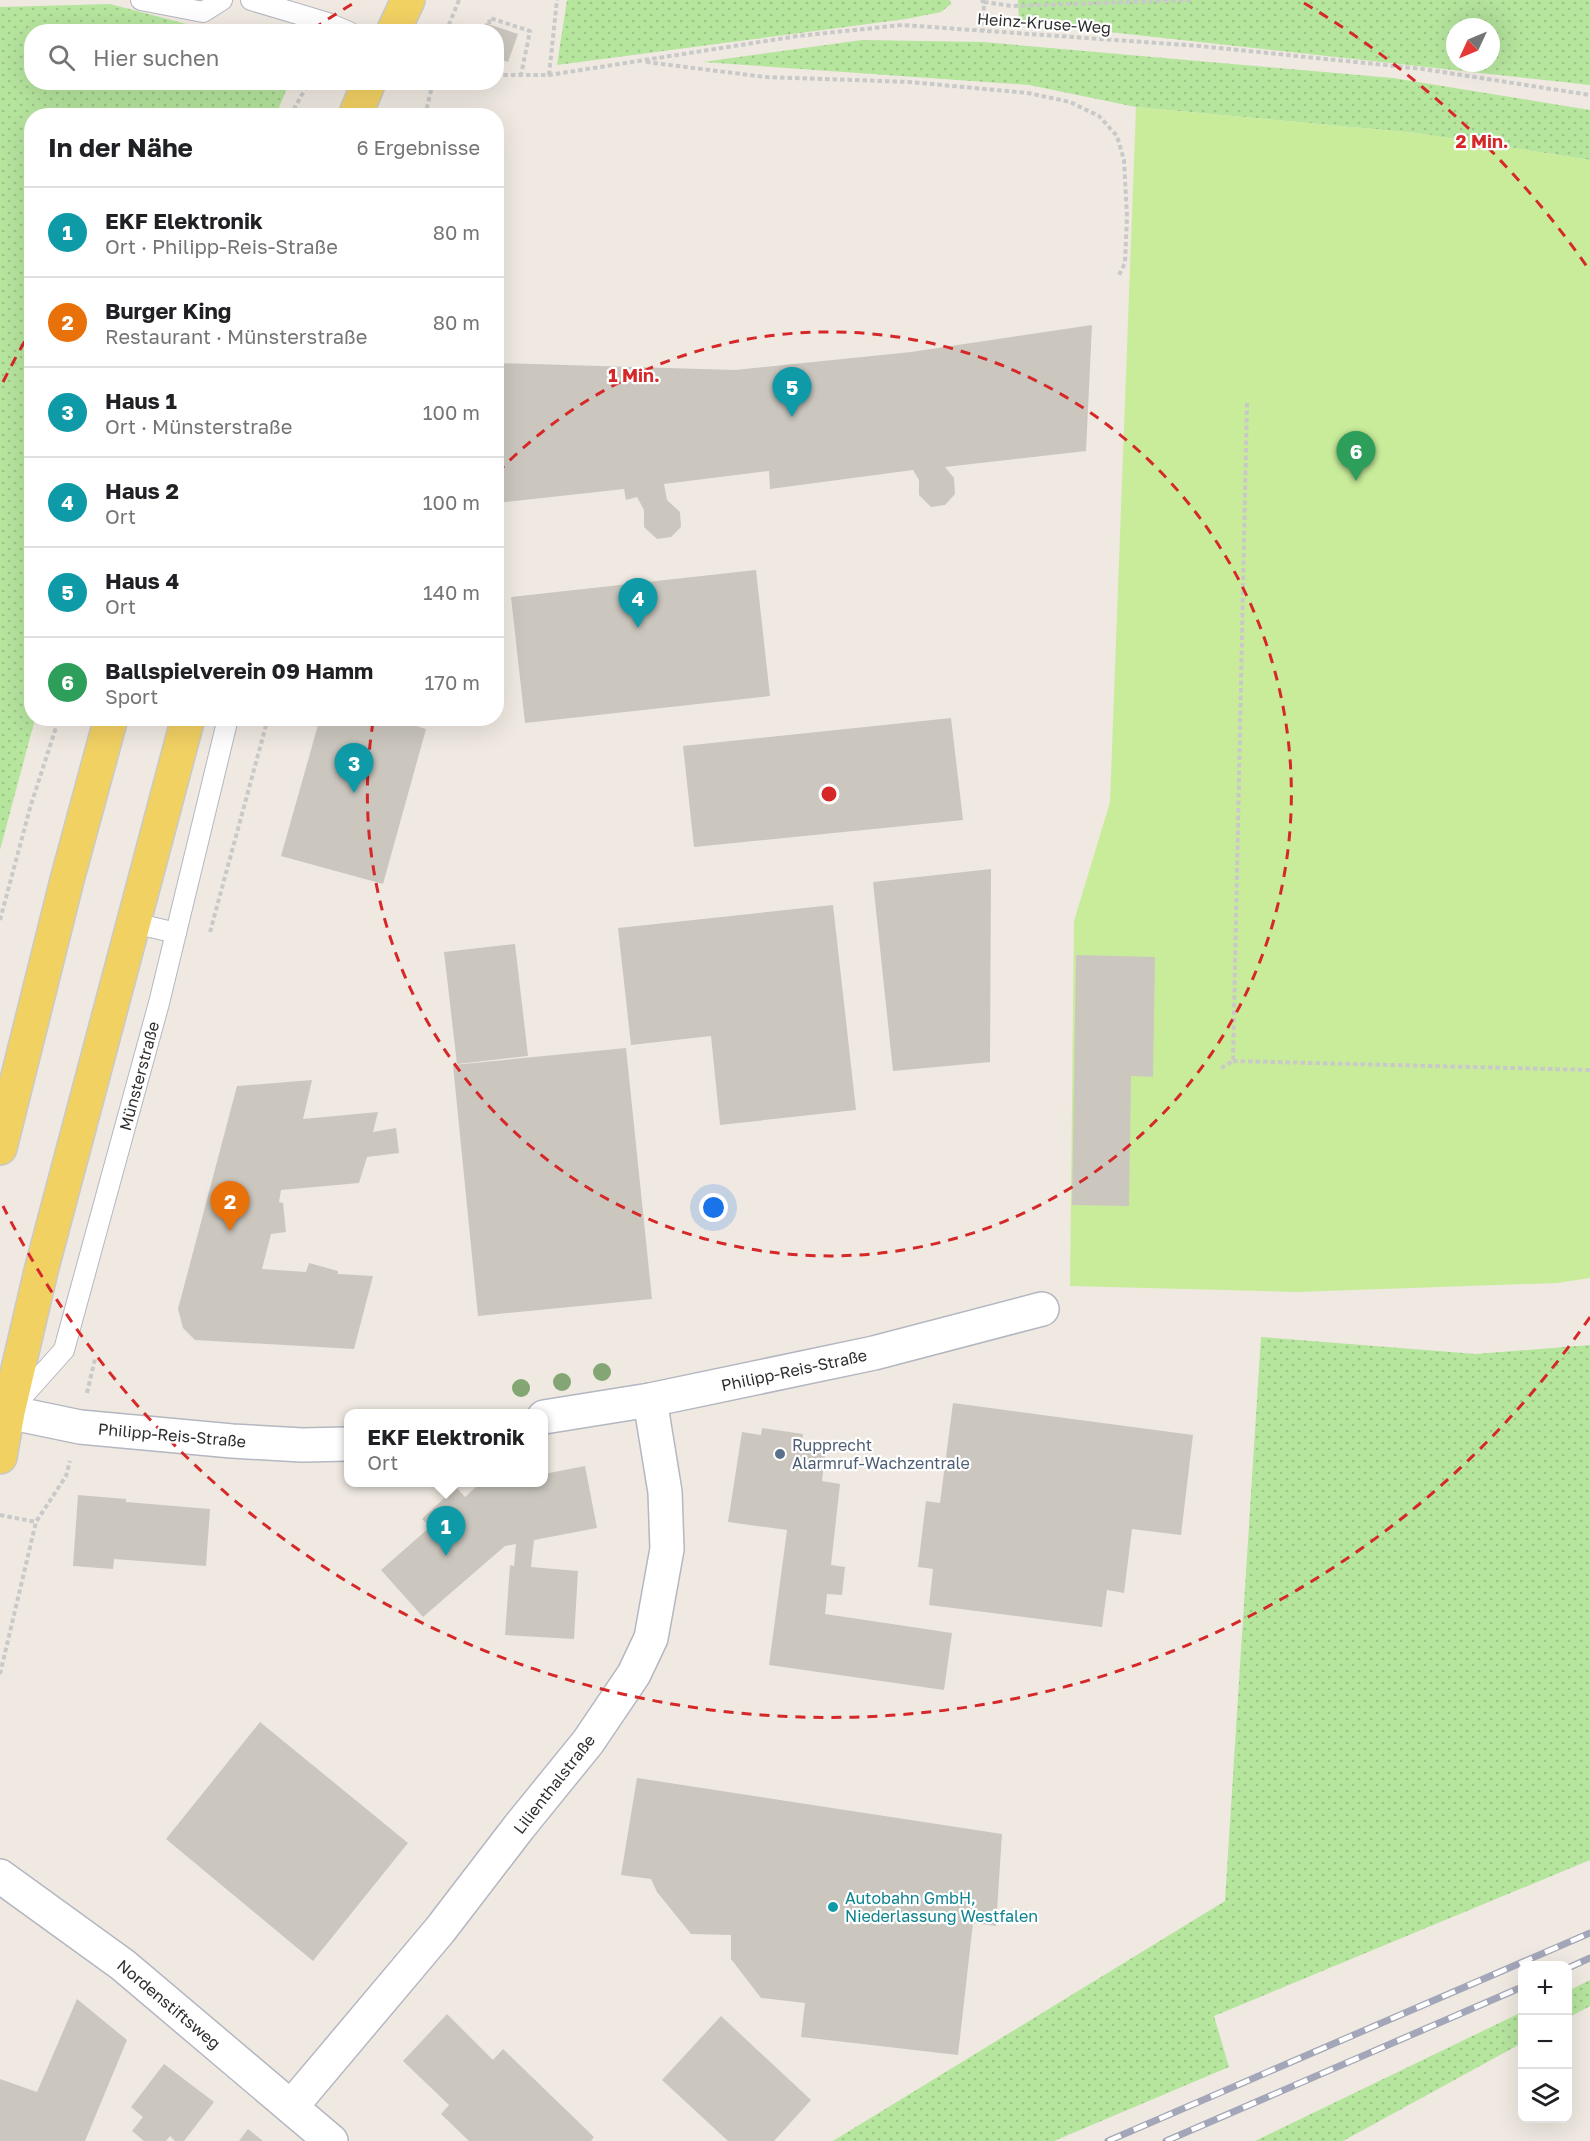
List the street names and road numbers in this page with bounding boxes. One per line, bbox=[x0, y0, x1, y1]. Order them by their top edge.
street label: Heinz-Kruse-Weg bbox=[976, 8, 1112, 38]
street label: Münsterstraße bbox=[115, 1019, 163, 1133]
street label: Philipp-Reis-Straße bbox=[719, 1345, 869, 1395]
street label: Philipp-Reis-Straße bbox=[97, 1419, 247, 1451]
street label: Lilienthalstraße bbox=[509, 1730, 599, 1838]
street label: Nordenstiftsweg bbox=[113, 1955, 225, 2053]

